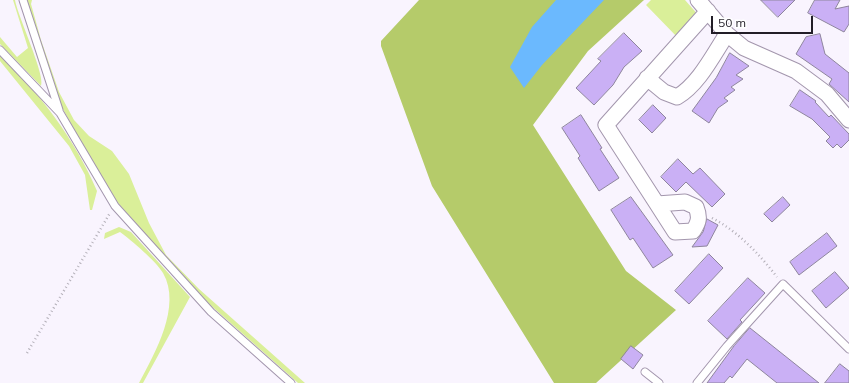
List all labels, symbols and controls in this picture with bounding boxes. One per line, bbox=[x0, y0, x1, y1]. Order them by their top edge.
scale bar bbox=[713, 8, 815, 34]
text: 50 m bbox=[718, 15, 746, 30]

